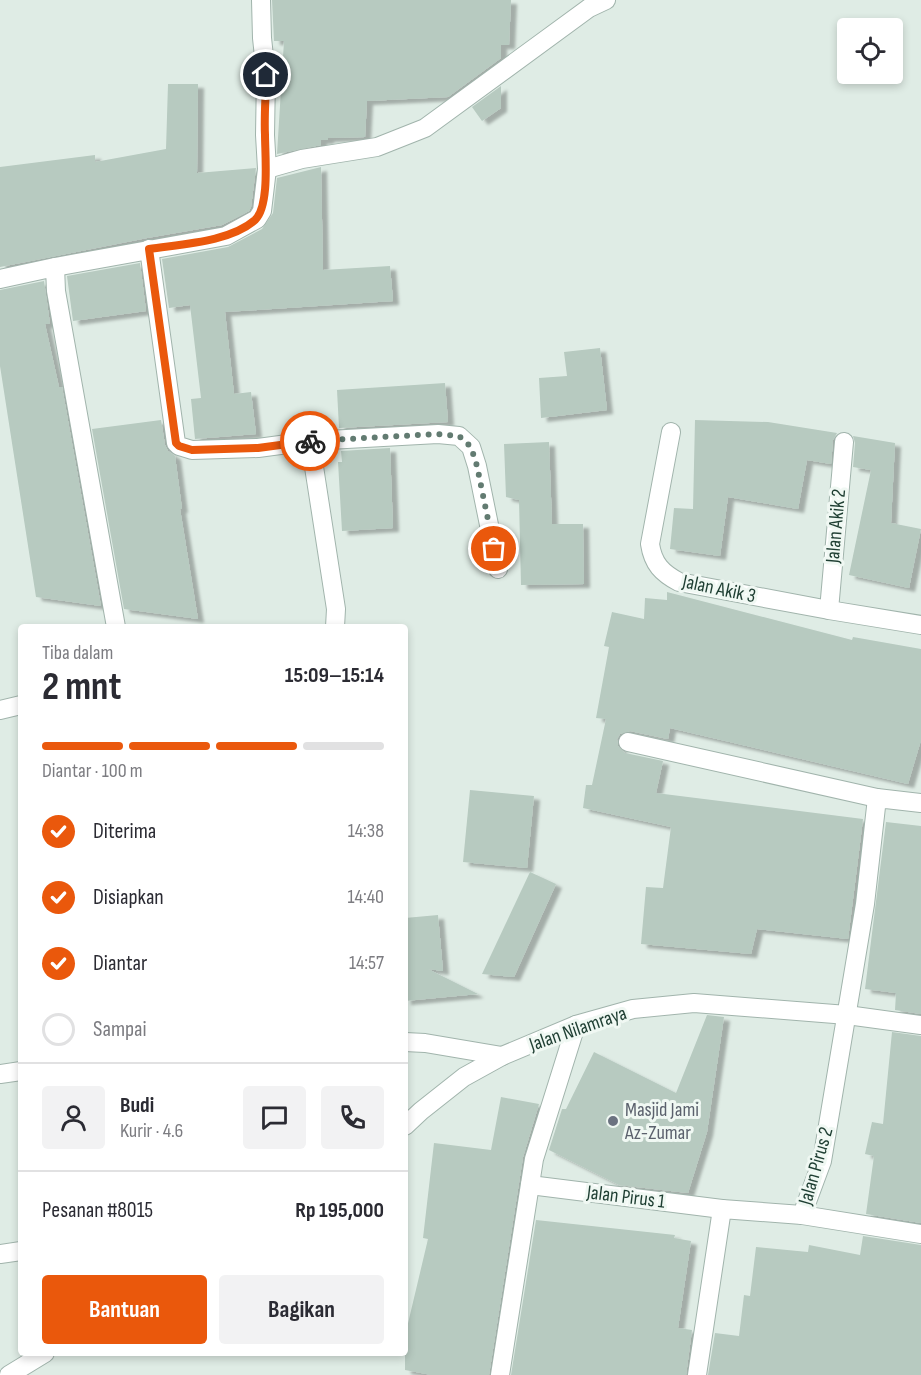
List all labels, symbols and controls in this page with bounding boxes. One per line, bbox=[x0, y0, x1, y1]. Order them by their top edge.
map controls bbox=[837, 18, 903, 84]
button: locate bbox=[837, 18, 903, 84]
pin bbox=[240, 49, 291, 100]
icon: home bbox=[249, 58, 282, 91]
courier bbox=[280, 411, 340, 471]
icon: bike bbox=[294, 425, 327, 458]
street label: Jalan Akik 2 bbox=[821, 488, 851, 565]
pin bbox=[468, 523, 519, 574]
icon: bag bbox=[477, 532, 510, 565]
street label: Jalan Akik 3 bbox=[679, 569, 758, 608]
text: Tiba dalam bbox=[42, 641, 113, 665]
text: 15:09–15:14 bbox=[285, 662, 384, 689]
text: 2 mnt bbox=[42, 664, 121, 711]
text: Diantar · 100 m bbox=[42, 759, 143, 783]
icon: check bbox=[42, 815, 75, 848]
text: Diterima bbox=[93, 818, 156, 845]
text: 14:38 bbox=[348, 819, 384, 843]
icon: check bbox=[42, 881, 75, 914]
text: Disiapkan bbox=[93, 884, 164, 911]
text: 14:40 bbox=[348, 885, 384, 909]
icon: check bbox=[42, 947, 75, 980]
text: Diantar bbox=[93, 950, 147, 977]
text: 14:57 bbox=[349, 951, 384, 975]
street label: Jalan Nilamraya bbox=[525, 1001, 630, 1057]
text: Sampai bbox=[93, 1016, 147, 1043]
button: person bbox=[42, 1086, 105, 1149]
button: chat bbox=[243, 1086, 306, 1149]
button: phone bbox=[321, 1086, 384, 1149]
text: Budi bbox=[120, 1092, 154, 1119]
place label: Masjid Jami Az-Zumar bbox=[624, 1098, 699, 1145]
marker: Masjid Jami Az-Zumar bbox=[606, 1114, 620, 1128]
text: Kurir · 4.6 bbox=[120, 1119, 183, 1143]
street label: Jalan Pirus 2 bbox=[793, 1124, 839, 1209]
street label: Jalan Pirus 1 bbox=[585, 1180, 666, 1214]
text: Pesanan #8015 bbox=[42, 1197, 153, 1224]
text: Rp 195,000 bbox=[295, 1197, 384, 1224]
button: Bantuan bbox=[42, 1275, 207, 1344]
button: Bagikan bbox=[219, 1275, 384, 1344]

